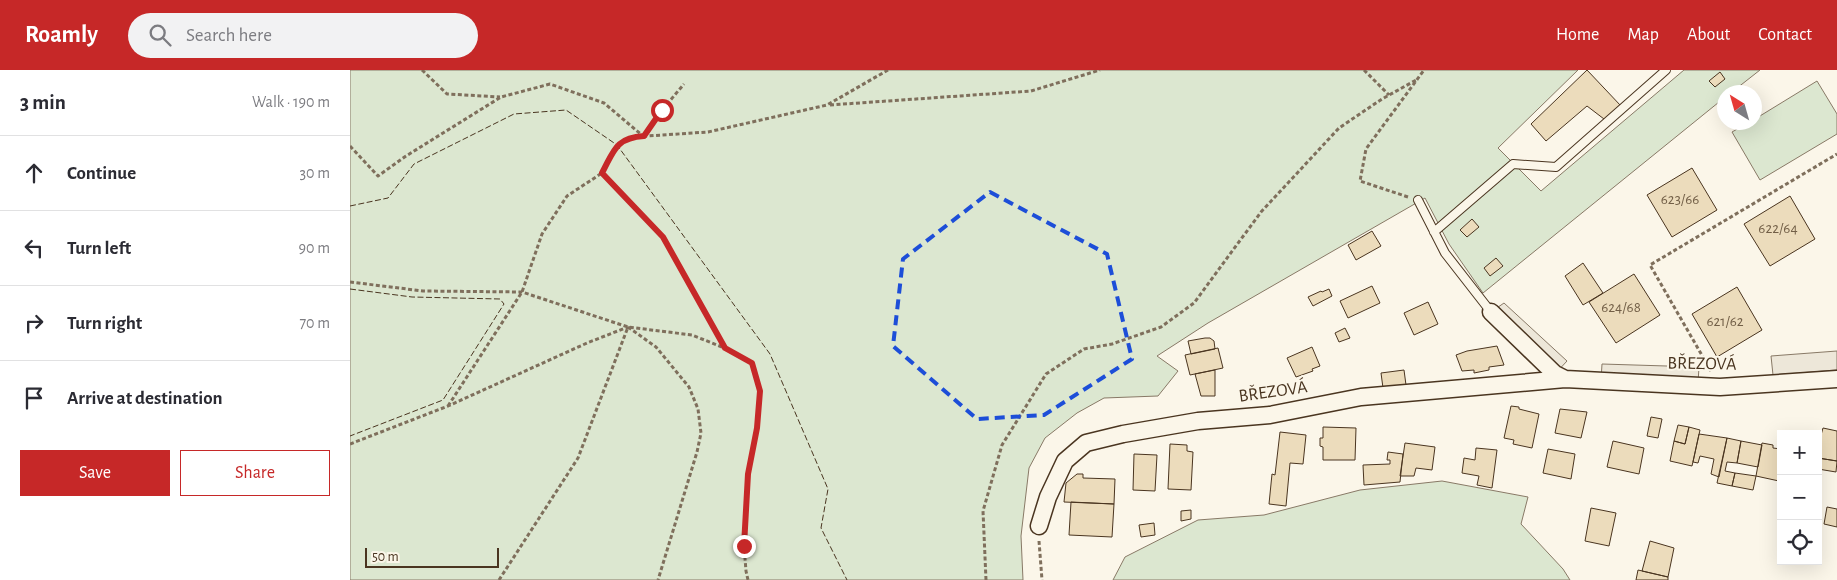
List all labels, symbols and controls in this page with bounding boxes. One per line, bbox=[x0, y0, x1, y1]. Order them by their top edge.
search box bbox=[128, 13, 478, 58]
icon: search bbox=[146, 21, 174, 49]
text: Roamly bbox=[25, 23, 98, 47]
text: Search here bbox=[186, 26, 272, 45]
text: Home bbox=[1556, 26, 1599, 44]
text: Map bbox=[1627, 26, 1659, 44]
text: About bbox=[1687, 26, 1730, 44]
text: Contact bbox=[1758, 26, 1812, 44]
north arrow bbox=[1717, 85, 1762, 130]
text: 3 min bbox=[20, 92, 66, 113]
text: Walk · 190 m bbox=[252, 94, 330, 110]
route start bbox=[651, 99, 674, 122]
icon: ahead bbox=[20, 159, 48, 187]
text: Continue bbox=[67, 164, 136, 183]
text: 30 m bbox=[300, 165, 330, 181]
house number: 623/66 bbox=[1661, 192, 1699, 207]
house number: 622/64 bbox=[1758, 221, 1798, 236]
icon: left bbox=[20, 234, 48, 262]
text: Turn left bbox=[67, 239, 131, 258]
text: 90 m bbox=[299, 240, 330, 256]
house number: 624/68 bbox=[1601, 300, 1641, 315]
icon: right bbox=[20, 309, 48, 337]
text: Turn right bbox=[67, 314, 142, 333]
house number: 621/62 bbox=[1706, 314, 1744, 329]
text: 70 m bbox=[299, 315, 330, 331]
street label: BŘEZOVÁ bbox=[1667, 351, 1737, 374]
street label: BŘEZOVÁ bbox=[1237, 375, 1309, 406]
icon: arrive bbox=[20, 384, 48, 412]
text: Arrive at destination bbox=[67, 389, 223, 408]
map controls bbox=[1777, 430, 1822, 565]
button: + bbox=[1777, 430, 1822, 475]
button: Save bbox=[20, 450, 170, 496]
button: Share bbox=[180, 450, 330, 496]
button: − bbox=[1777, 475, 1822, 520]
button: locate bbox=[1777, 520, 1822, 565]
route end bbox=[733, 535, 756, 558]
scale bar bbox=[365, 545, 499, 568]
text: 50 m bbox=[372, 550, 399, 564]

